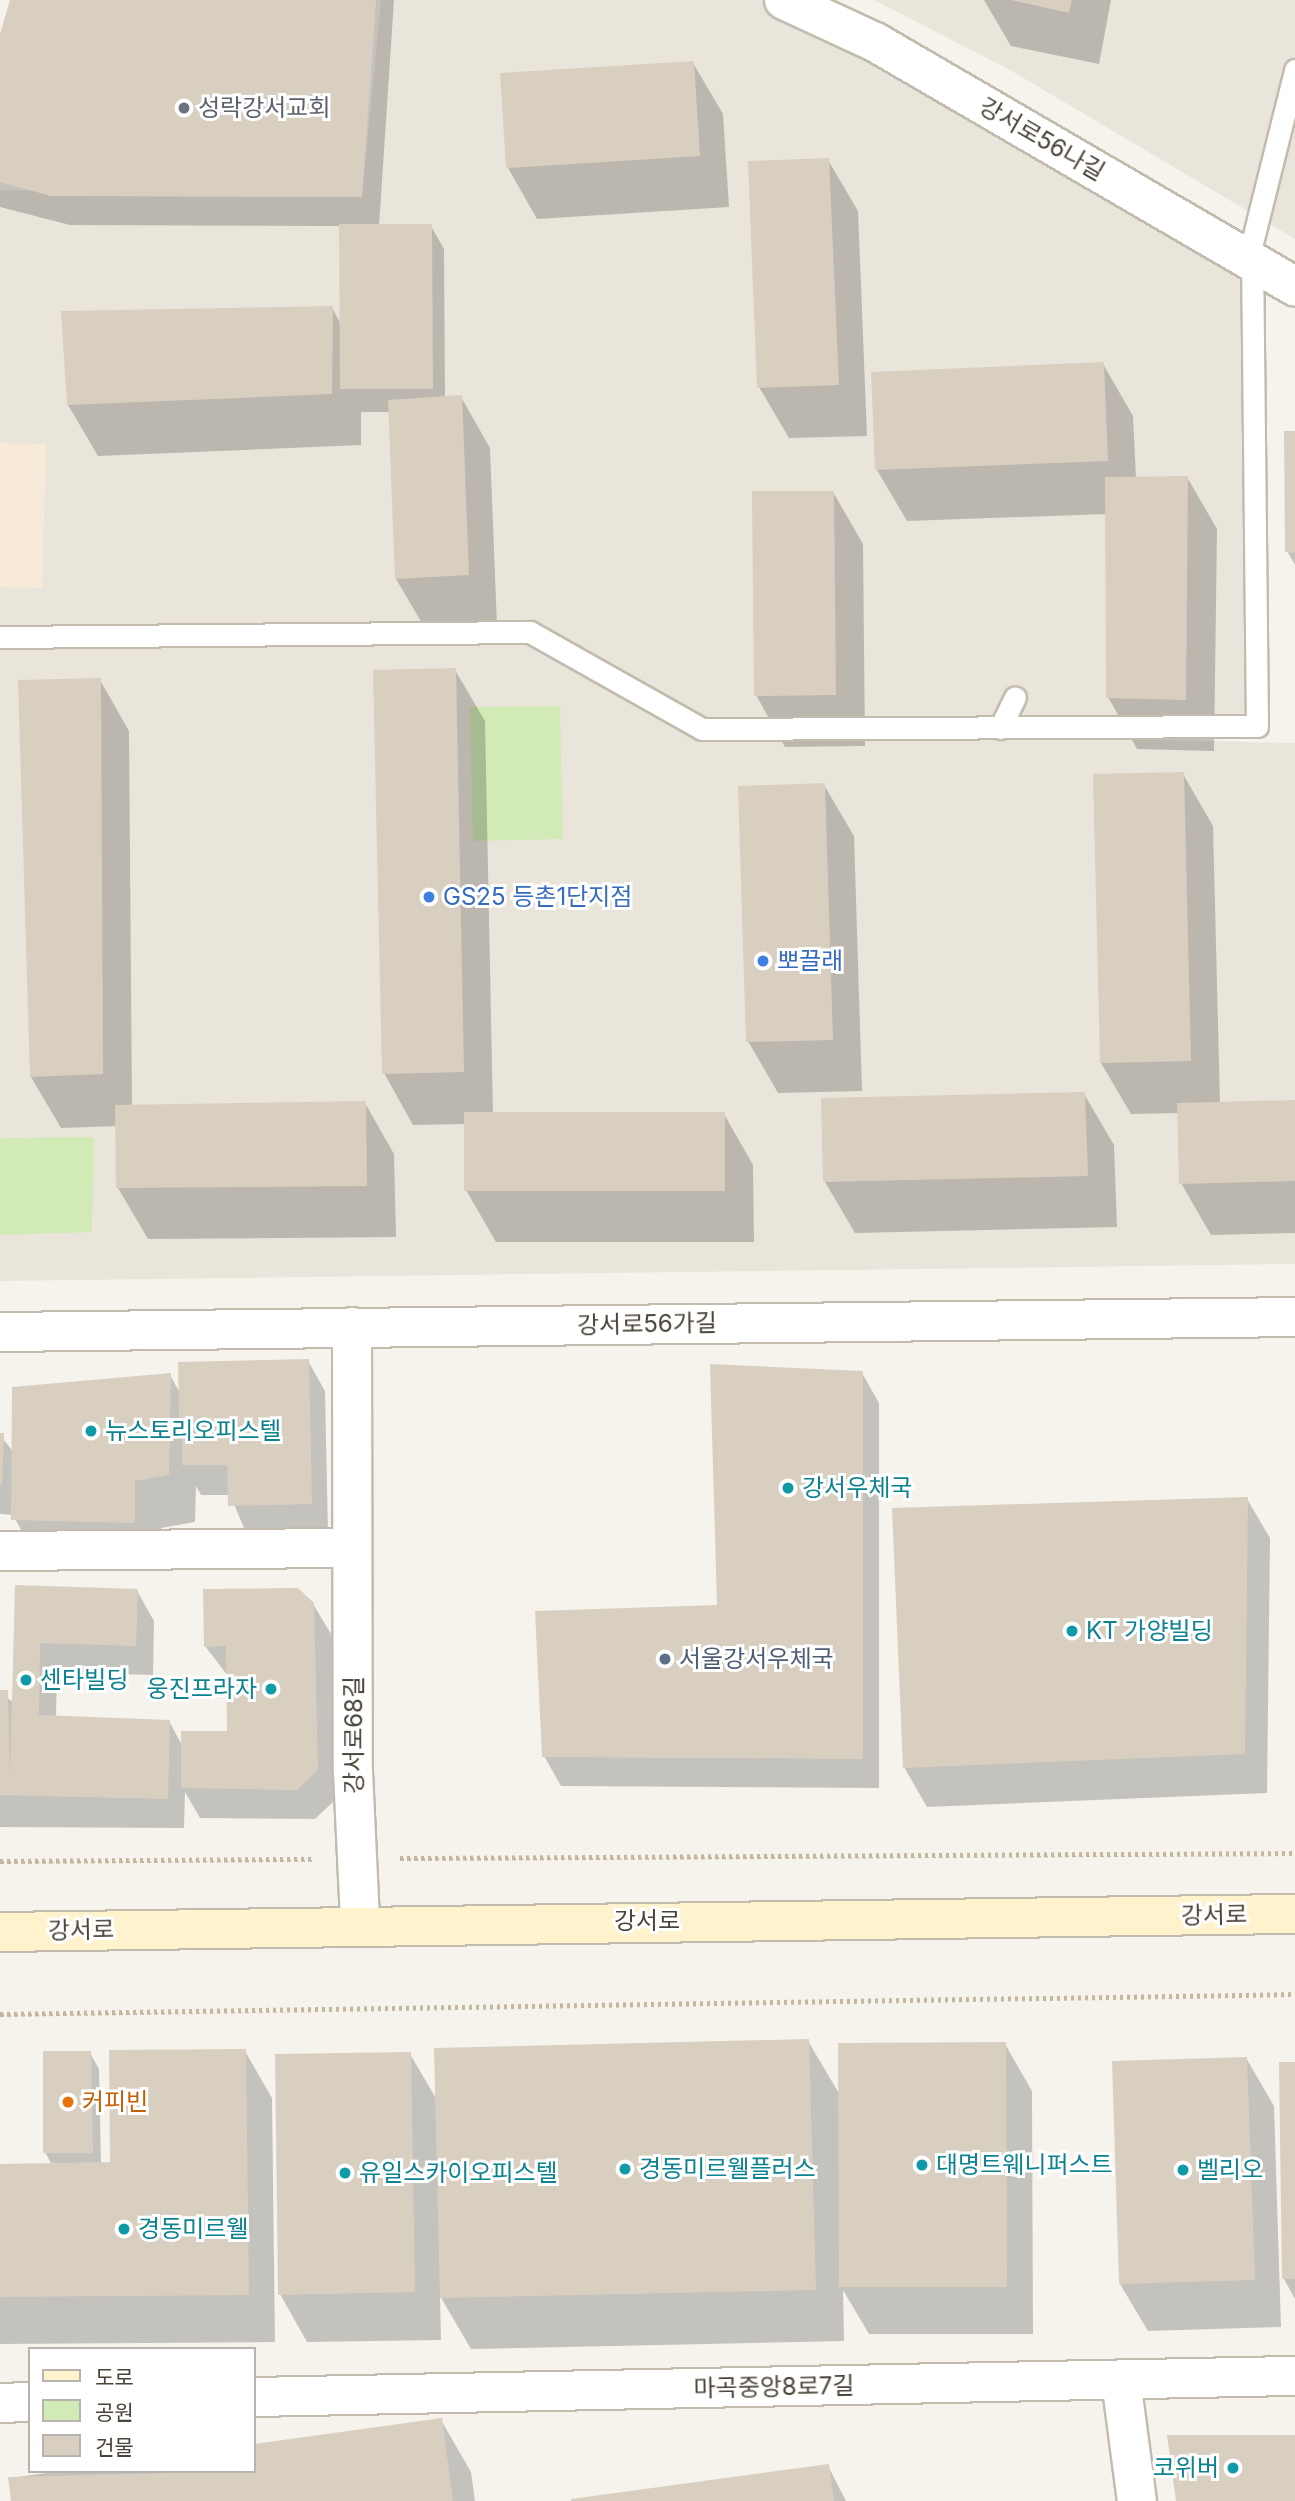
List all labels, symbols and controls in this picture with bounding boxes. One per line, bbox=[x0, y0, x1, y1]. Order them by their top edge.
street label: 강서로56나길 bbox=[974, 92, 1110, 186]
place label: 성락강서교회 bbox=[198, 94, 330, 122]
marker: 성락강서교회 bbox=[176, 100, 192, 116]
place label: GS25 등촌1단지점 bbox=[443, 883, 632, 911]
marker: GS25 등촌1단지점 bbox=[421, 889, 437, 905]
place label: 뽀끌래 bbox=[777, 947, 843, 975]
marker: 뽀끌래 bbox=[755, 953, 771, 969]
street label: 강서로56가길 bbox=[577, 1308, 717, 1340]
place label: 뉴스토리오피스텔 bbox=[105, 1417, 282, 1445]
marker: 뉴스토리오피스텔 bbox=[83, 1423, 99, 1439]
place label: 강서우체국 bbox=[802, 1474, 912, 1502]
marker: 강서우체국 bbox=[780, 1480, 796, 1496]
place label: KT 가양빌딩 bbox=[1086, 1617, 1213, 1645]
marker: KT 가양빌딩 bbox=[1064, 1623, 1080, 1639]
place label: 서울강서우체국 bbox=[679, 1645, 834, 1673]
marker: 서울강서우체국 bbox=[657, 1651, 673, 1667]
place label: 센타빌딩 bbox=[40, 1666, 128, 1694]
marker: 센타빌딩 bbox=[18, 1672, 34, 1688]
place label: 웅진프라자 bbox=[147, 1675, 257, 1703]
street label: 강서로68길 bbox=[340, 1676, 368, 1794]
marker: 웅진프라자 bbox=[263, 1681, 279, 1697]
street label: 강서로 bbox=[1181, 1900, 1247, 1930]
street label: 강서로 bbox=[614, 1907, 680, 1935]
street label: 강서로 bbox=[48, 1915, 114, 1945]
place label: 커피빈 bbox=[82, 2088, 148, 2116]
marker: 커피빈 bbox=[60, 2094, 76, 2110]
place label: 대명트웨니퍼스트 bbox=[936, 2151, 1113, 2179]
place label: 경동미르웰플러스 bbox=[639, 2155, 816, 2183]
place label: 벨리오 bbox=[1197, 2156, 1263, 2184]
marker: 대명트웨니퍼스트 bbox=[914, 2157, 930, 2173]
place label: 유일스카이오피스텔 bbox=[359, 2159, 558, 2187]
marker: 경동미르웰플러스 bbox=[617, 2161, 633, 2177]
marker: 벨리오 bbox=[1175, 2162, 1191, 2178]
marker: 유일스카이오피스텔 bbox=[337, 2165, 353, 2181]
place label: 경동미르웰 bbox=[138, 2215, 248, 2243]
marker: 경동미르웰 bbox=[116, 2221, 132, 2237]
legend bbox=[28, 2347, 256, 2473]
text: 도로 bbox=[95, 2365, 134, 2390]
street label: 마곡중앙8로7길 bbox=[693, 2371, 855, 2403]
text: 공원 bbox=[95, 2400, 134, 2425]
text: 건물 bbox=[95, 2435, 134, 2460]
place label: 코위버 bbox=[1153, 2454, 1219, 2482]
marker: 코위버 bbox=[1225, 2460, 1241, 2476]

